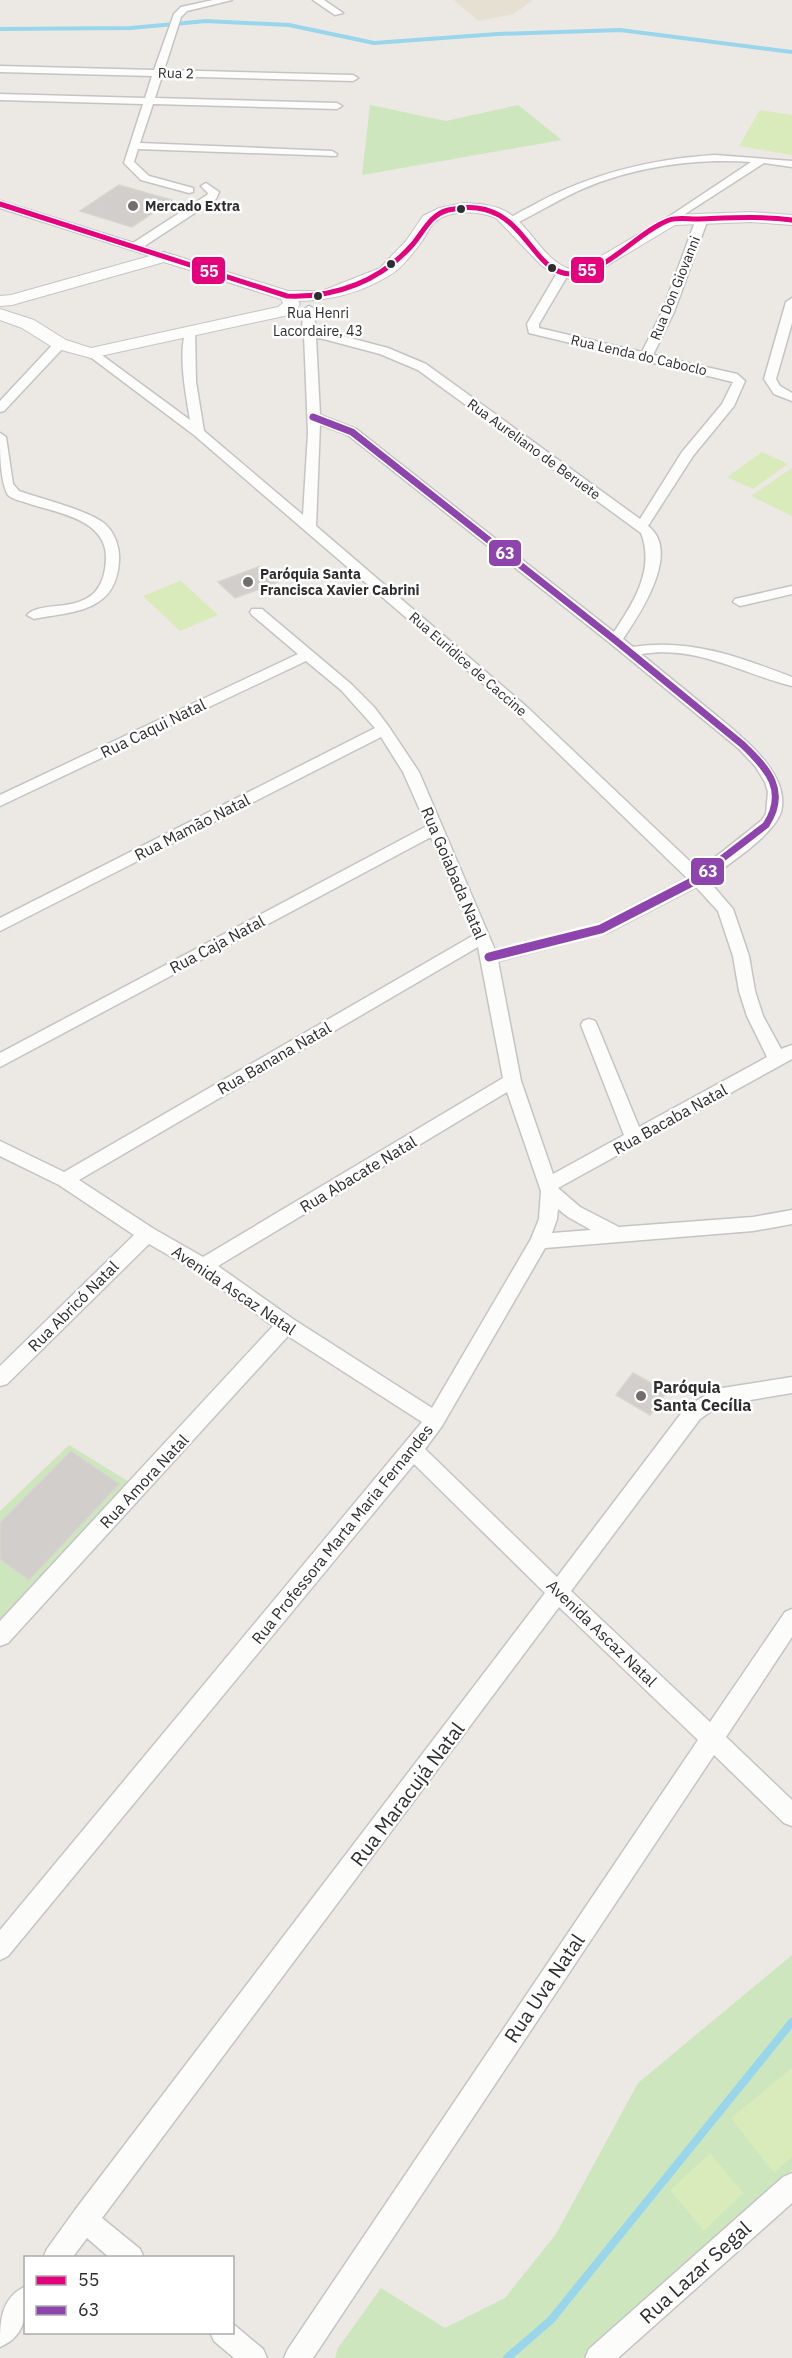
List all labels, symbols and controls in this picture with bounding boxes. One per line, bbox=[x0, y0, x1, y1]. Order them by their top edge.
street label: Rua 2 bbox=[158, 64, 194, 82]
place label: Mercado Extra bbox=[145, 197, 240, 215]
marker: Mercado Extra bbox=[126, 199, 140, 213]
unlabelled marker bbox=[455, 203, 467, 215]
street label: Rua Don Giovanni bbox=[646, 233, 704, 343]
line badge: 55 bbox=[191, 256, 226, 285]
line badge: 55 bbox=[570, 256, 605, 284]
unlabelled marker bbox=[385, 258, 397, 270]
text: 55 bbox=[577, 260, 597, 280]
text: 55 bbox=[199, 261, 219, 281]
unlabelled marker bbox=[546, 262, 558, 274]
marker: Rua Henri Lacordaire, 43 bbox=[312, 290, 324, 302]
place label: Rua Henri Lacordaire, 43 bbox=[273, 304, 363, 340]
street label: Rua Lenda do Caboclo bbox=[569, 331, 709, 379]
street label: Rua Aureliano de Beruete bbox=[464, 395, 604, 504]
line badge: 63 bbox=[488, 539, 522, 567]
text: 63 bbox=[495, 543, 515, 563]
place label: Paróquia Santa Francisca Xavier Cabrini bbox=[260, 565, 420, 599]
marker: Paróquia Santa Francisca Xavier Cabrini bbox=[241, 575, 255, 589]
street label: Rua Euridice de Caccine bbox=[405, 608, 531, 720]
street label: Rua Caqui Natal bbox=[97, 694, 209, 762]
street label: Rua Mamão Natal bbox=[131, 789, 253, 865]
street label: Rua Goiabada Natal bbox=[417, 804, 491, 942]
line badge: 63 bbox=[690, 857, 725, 886]
text: 63 bbox=[698, 861, 718, 881]
street label: Rua Caja Natal bbox=[166, 911, 268, 977]
street label: Rua Banana Natal bbox=[214, 1017, 334, 1099]
street label: Rua Bacaba Natal bbox=[610, 1079, 730, 1159]
street label: Rua Abacate Natal bbox=[296, 1131, 420, 1217]
street label: Avenida Ascaz Natal bbox=[168, 1241, 300, 1339]
street label: Rua Abricó Natal bbox=[23, 1256, 123, 1356]
place label: Paróquia Santa Cecília bbox=[653, 1377, 751, 1415]
marker: Paróquia Santa Cecília bbox=[634, 1389, 648, 1403]
street label: Rua Professora Marta Maria Fernandes bbox=[247, 1420, 437, 1648]
street label: Rua Amora Natal bbox=[95, 1430, 193, 1532]
street label: Avenida Ascaz Natal bbox=[543, 1575, 661, 1691]
street label: Rua Maracujá Natal bbox=[344, 1716, 470, 1872]
street label: Rua Uva Natal bbox=[498, 1928, 590, 2048]
street label: Rua Lazar Segal bbox=[633, 2215, 757, 2329]
legend bbox=[24, 2256, 234, 2334]
text: 55 bbox=[78, 2268, 100, 2291]
text: 63 bbox=[78, 2298, 100, 2321]

